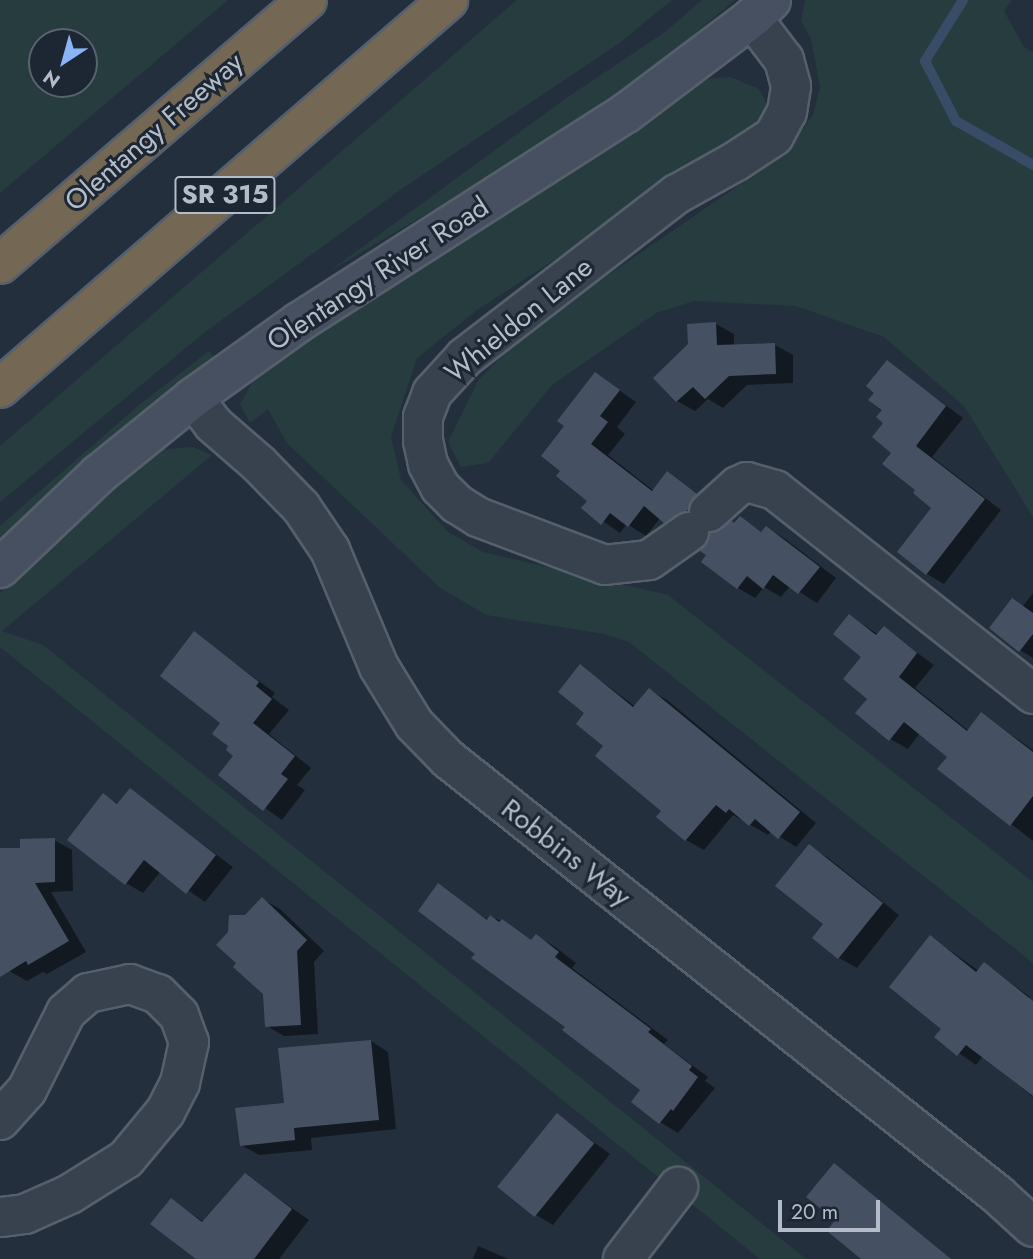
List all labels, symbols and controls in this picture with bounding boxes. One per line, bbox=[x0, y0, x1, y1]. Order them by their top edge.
north arrow bbox=[28, 28, 98, 98]
street label: Olentangy Freeway bbox=[58, 46, 250, 218]
text: N bbox=[37, 63, 66, 94]
road number: SR 315 bbox=[174, 172, 276, 218]
street label: Olentangy River Road bbox=[261, 190, 495, 358]
street label: Whieldon Lane bbox=[438, 250, 600, 390]
street label: Robbins Way bbox=[495, 792, 637, 914]
scale bar bbox=[781, 1186, 883, 1230]
text: 20 m bbox=[791, 1197, 838, 1227]

